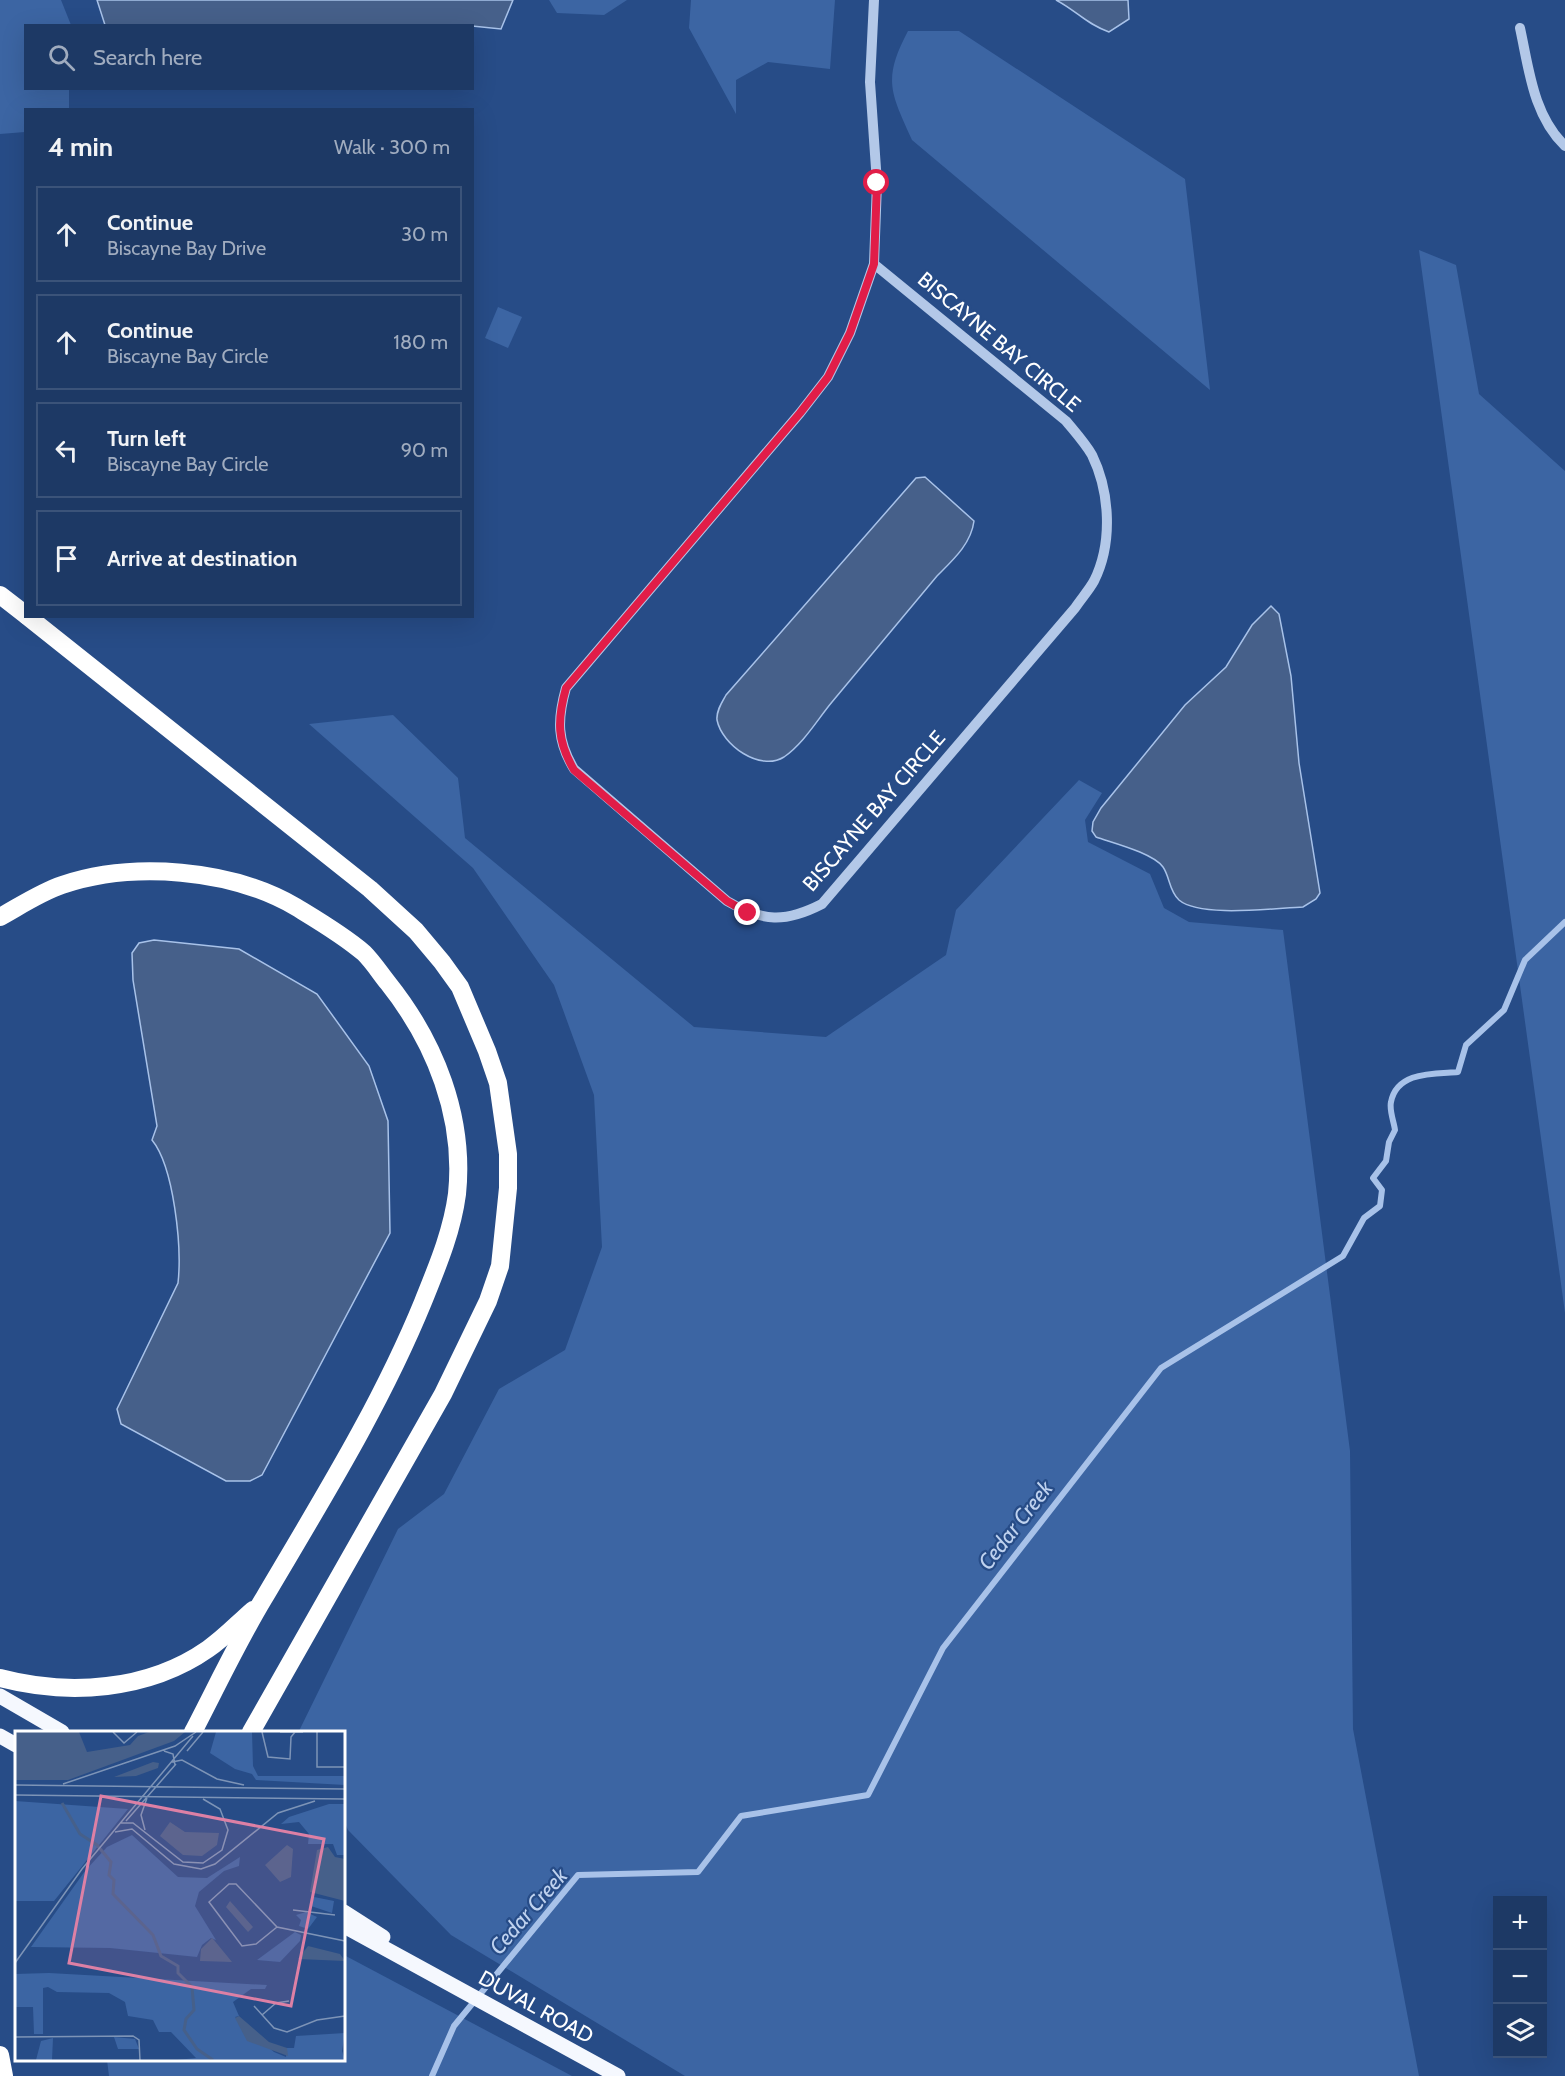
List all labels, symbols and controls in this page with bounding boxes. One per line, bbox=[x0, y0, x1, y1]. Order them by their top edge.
search box bbox=[24, 24, 474, 90]
icon: search bbox=[45, 41, 78, 74]
text: Search here bbox=[93, 44, 202, 71]
text: 4 min bbox=[48, 131, 113, 163]
text: Walk · 300 m bbox=[334, 135, 450, 159]
route start bbox=[863, 169, 889, 195]
text: Continue bbox=[107, 209, 193, 236]
icon: ahead bbox=[50, 218, 83, 251]
text: 30 m bbox=[401, 222, 448, 246]
text: Biscayne Bay Drive bbox=[107, 236, 266, 260]
street label: BISCAYNE BAY CIRCLE bbox=[913, 266, 1086, 417]
text: Continue bbox=[107, 317, 193, 344]
icon: ahead bbox=[50, 326, 83, 359]
text: 180 m bbox=[393, 330, 448, 354]
text: Biscayne Bay Circle bbox=[107, 344, 269, 368]
text: Turn left bbox=[107, 425, 186, 452]
icon: left bbox=[50, 434, 83, 467]
text: 90 m bbox=[401, 438, 448, 462]
text: Biscayne Bay Circle bbox=[107, 452, 269, 476]
icon: arrive bbox=[50, 542, 83, 575]
text: Arrive at destination bbox=[107, 545, 297, 572]
street label: BISCAYNE BAY CIRCLE bbox=[797, 725, 950, 896]
route end bbox=[734, 899, 760, 925]
water label: Cedar Creek bbox=[972, 1475, 1059, 1575]
inset map bbox=[15, 1731, 345, 2061]
water label: Cedar Creek bbox=[484, 1862, 573, 1960]
map controls bbox=[1493, 1896, 1547, 2058]
button: + bbox=[1493, 1896, 1547, 1950]
button: − bbox=[1493, 1950, 1547, 2004]
street label: DUVAL ROAD bbox=[475, 1965, 598, 2048]
button: layers bbox=[1493, 2004, 1547, 2058]

